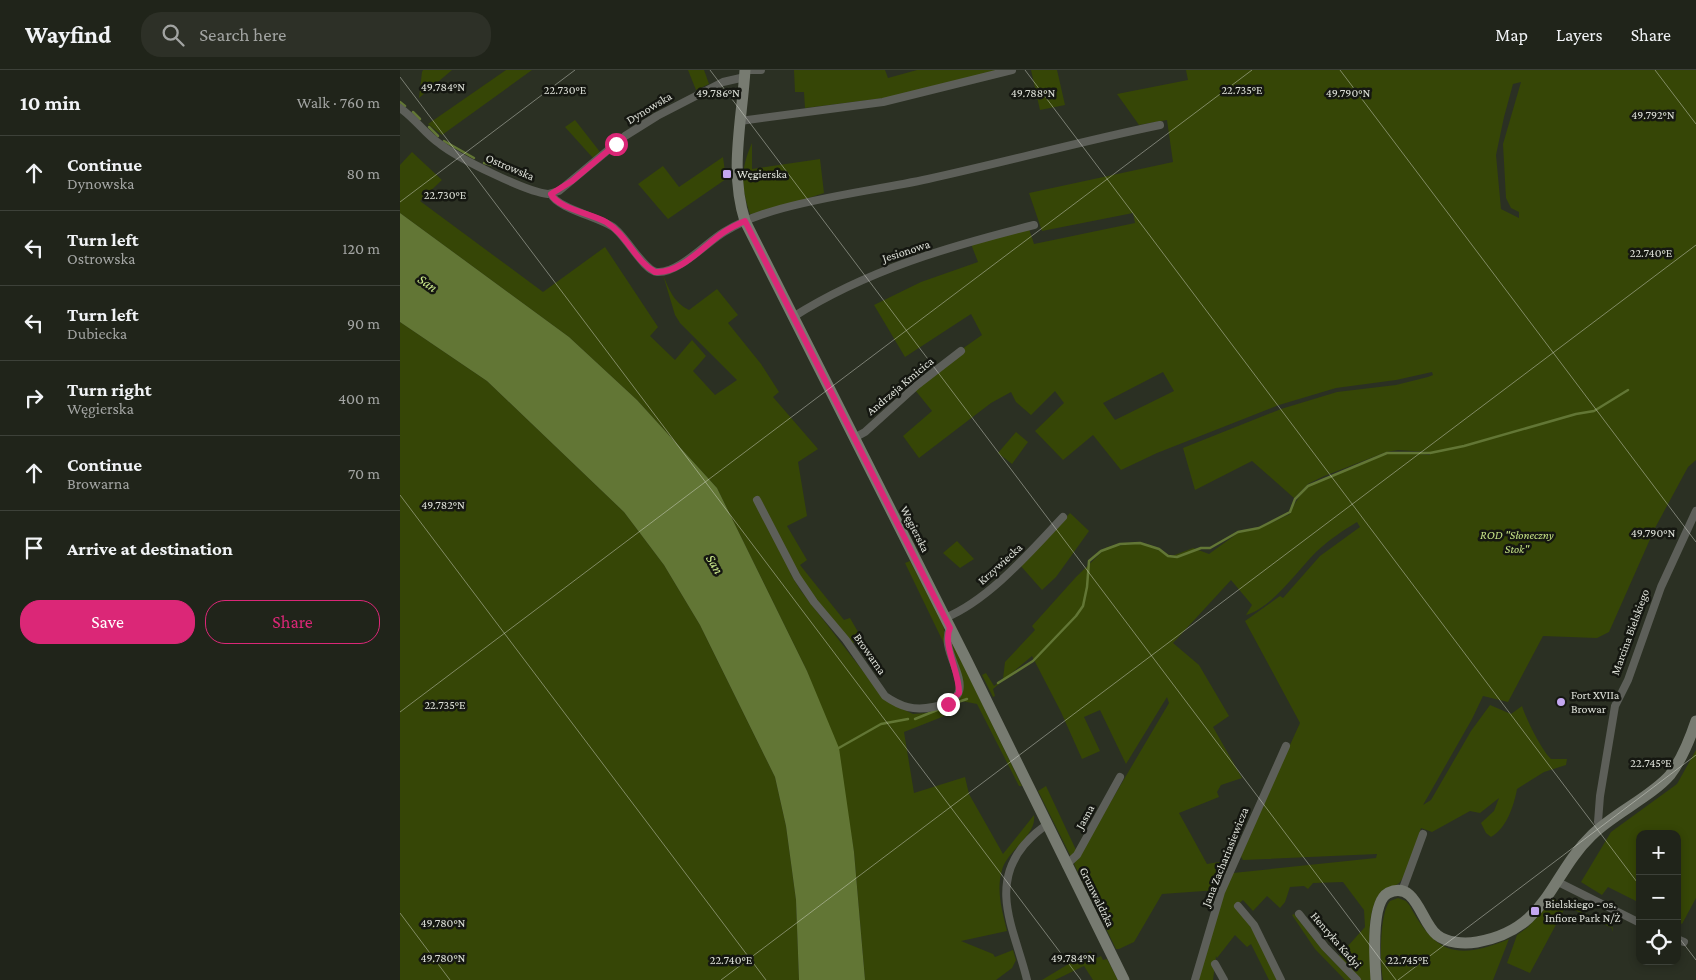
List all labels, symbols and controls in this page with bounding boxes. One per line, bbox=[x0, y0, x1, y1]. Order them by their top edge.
search box bbox=[141, 12, 491, 57]
text: Wayfind bbox=[25, 21, 111, 48]
icon: search bbox=[159, 21, 187, 49]
text: Search here bbox=[199, 24, 286, 45]
text: Map bbox=[1495, 25, 1528, 45]
text: Layers bbox=[1556, 25, 1603, 45]
text: Share bbox=[1631, 25, 1671, 45]
text: 49.784°N bbox=[421, 80, 465, 94]
text: 22.730°E bbox=[544, 83, 587, 97]
text: 22.735°E bbox=[1221, 83, 1263, 97]
text: 49.786°N bbox=[696, 86, 740, 100]
text: 49.788°N bbox=[1011, 86, 1055, 100]
text: 49.790°N bbox=[1326, 86, 1370, 100]
street label: Dynowska bbox=[624, 89, 675, 127]
text: 10 min bbox=[20, 91, 81, 115]
text: Walk · 760 m bbox=[297, 94, 380, 111]
text: 49.792°N bbox=[1631, 108, 1675, 122]
route start bbox=[605, 133, 628, 156]
street label: Ostrowska bbox=[484, 151, 537, 184]
text: Continue bbox=[67, 154, 142, 175]
icon: ahead bbox=[20, 159, 48, 187]
text: 80 m bbox=[346, 165, 380, 182]
place label: Węgierska bbox=[737, 167, 788, 181]
marker: Węgierska bbox=[721, 168, 733, 180]
text: Dynowska bbox=[67, 175, 134, 192]
text: 22.730°E bbox=[424, 188, 467, 202]
text: Turn left bbox=[67, 229, 139, 250]
icon: left bbox=[20, 234, 48, 262]
street label: Jesionowa bbox=[879, 237, 932, 266]
text: 120 m bbox=[342, 240, 380, 257]
text: 22.740°E bbox=[1630, 246, 1673, 260]
text: Ostrowska bbox=[67, 250, 135, 267]
water label: San bbox=[415, 271, 441, 295]
text: Turn left bbox=[67, 304, 139, 325]
icon: left bbox=[20, 309, 48, 337]
text: 90 m bbox=[347, 315, 380, 332]
text: Dubiecka bbox=[67, 325, 127, 342]
street label: Andrzeja Kmicica bbox=[864, 354, 937, 418]
text: Turn right bbox=[67, 379, 152, 400]
icon: right bbox=[20, 384, 48, 412]
text: 400 m bbox=[338, 390, 380, 407]
text: Węgierska bbox=[67, 400, 134, 417]
text: Continue bbox=[67, 454, 142, 475]
icon: ahead bbox=[20, 459, 48, 487]
text: 70 m bbox=[348, 465, 380, 482]
text: Browarna bbox=[67, 475, 130, 492]
text: 49.782°N bbox=[421, 498, 465, 512]
street label: Węgierska bbox=[897, 503, 933, 555]
text: 49.790°N bbox=[1631, 526, 1675, 540]
park label: ROD "Słoneczny Stok" bbox=[1480, 528, 1554, 556]
icon: arrive bbox=[20, 534, 48, 562]
text: Arrive at destination bbox=[67, 538, 233, 559]
street label: Krzywiecka bbox=[975, 540, 1026, 588]
water label: San bbox=[703, 551, 727, 577]
street label: Marcina Bielskiego bbox=[1608, 587, 1652, 677]
button: Save bbox=[20, 600, 195, 644]
button: Share bbox=[205, 600, 380, 644]
street label: Browarna bbox=[851, 631, 889, 678]
place label: Fort XVIIa Browar bbox=[1571, 688, 1620, 716]
route end bbox=[937, 693, 960, 716]
marker: Fort XVIIa Browar bbox=[1555, 696, 1567, 708]
text: 22.735°E bbox=[424, 698, 466, 712]
text: 22.745°E bbox=[1630, 756, 1672, 770]
street label: Jasna bbox=[1072, 802, 1098, 833]
street label: Jana Zachariasiewicza bbox=[1198, 805, 1251, 910]
map controls bbox=[1636, 830, 1681, 965]
button: + bbox=[1636, 830, 1681, 875]
street label: Grunwaldzka bbox=[1077, 865, 1118, 930]
button: − bbox=[1636, 875, 1681, 920]
place label: Bielskiego - os. Infiore Park N/Ż bbox=[1545, 897, 1621, 925]
marker: Bielskiego - os. Infiore Park N/Ż bbox=[1529, 905, 1541, 917]
street label: Henryka Kadyi bbox=[1308, 909, 1364, 971]
text: 49.780°N bbox=[420, 916, 466, 930]
button: locate bbox=[1636, 920, 1681, 965]
text: 49.780°N bbox=[420, 951, 466, 965]
text: 49.784°N bbox=[1051, 951, 1095, 965]
text: 22.740°E bbox=[710, 953, 753, 967]
text: 22.745°E bbox=[1387, 953, 1429, 967]

